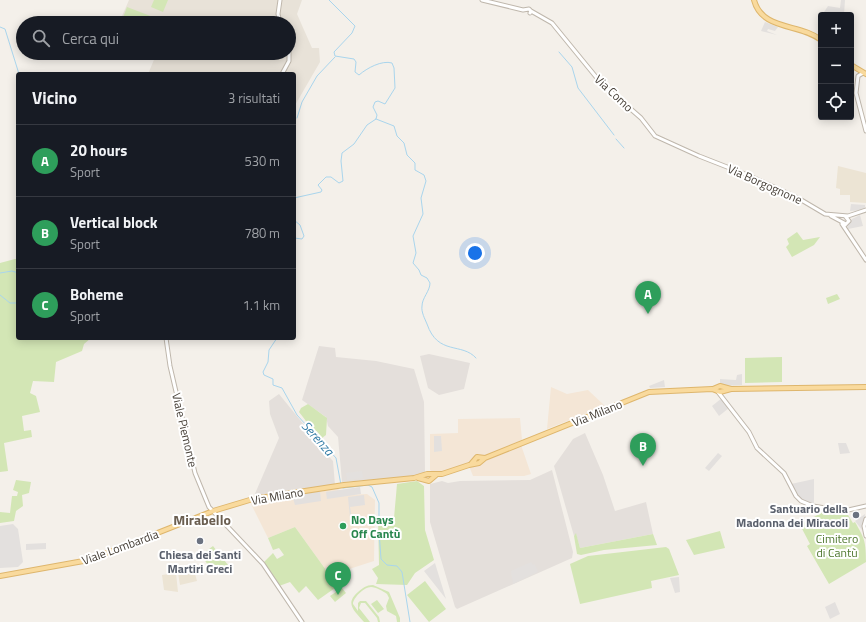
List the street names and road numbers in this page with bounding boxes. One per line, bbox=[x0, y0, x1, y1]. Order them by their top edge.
street label: Via Como bbox=[590, 70, 638, 116]
street label: Via Borgognone bbox=[725, 159, 805, 209]
street label: Viale Piemonte bbox=[167, 391, 203, 469]
street label: Via Milano bbox=[569, 394, 625, 432]
street label: Via Milano bbox=[249, 482, 305, 510]
street label: Viale Lombardia bbox=[79, 524, 161, 570]

